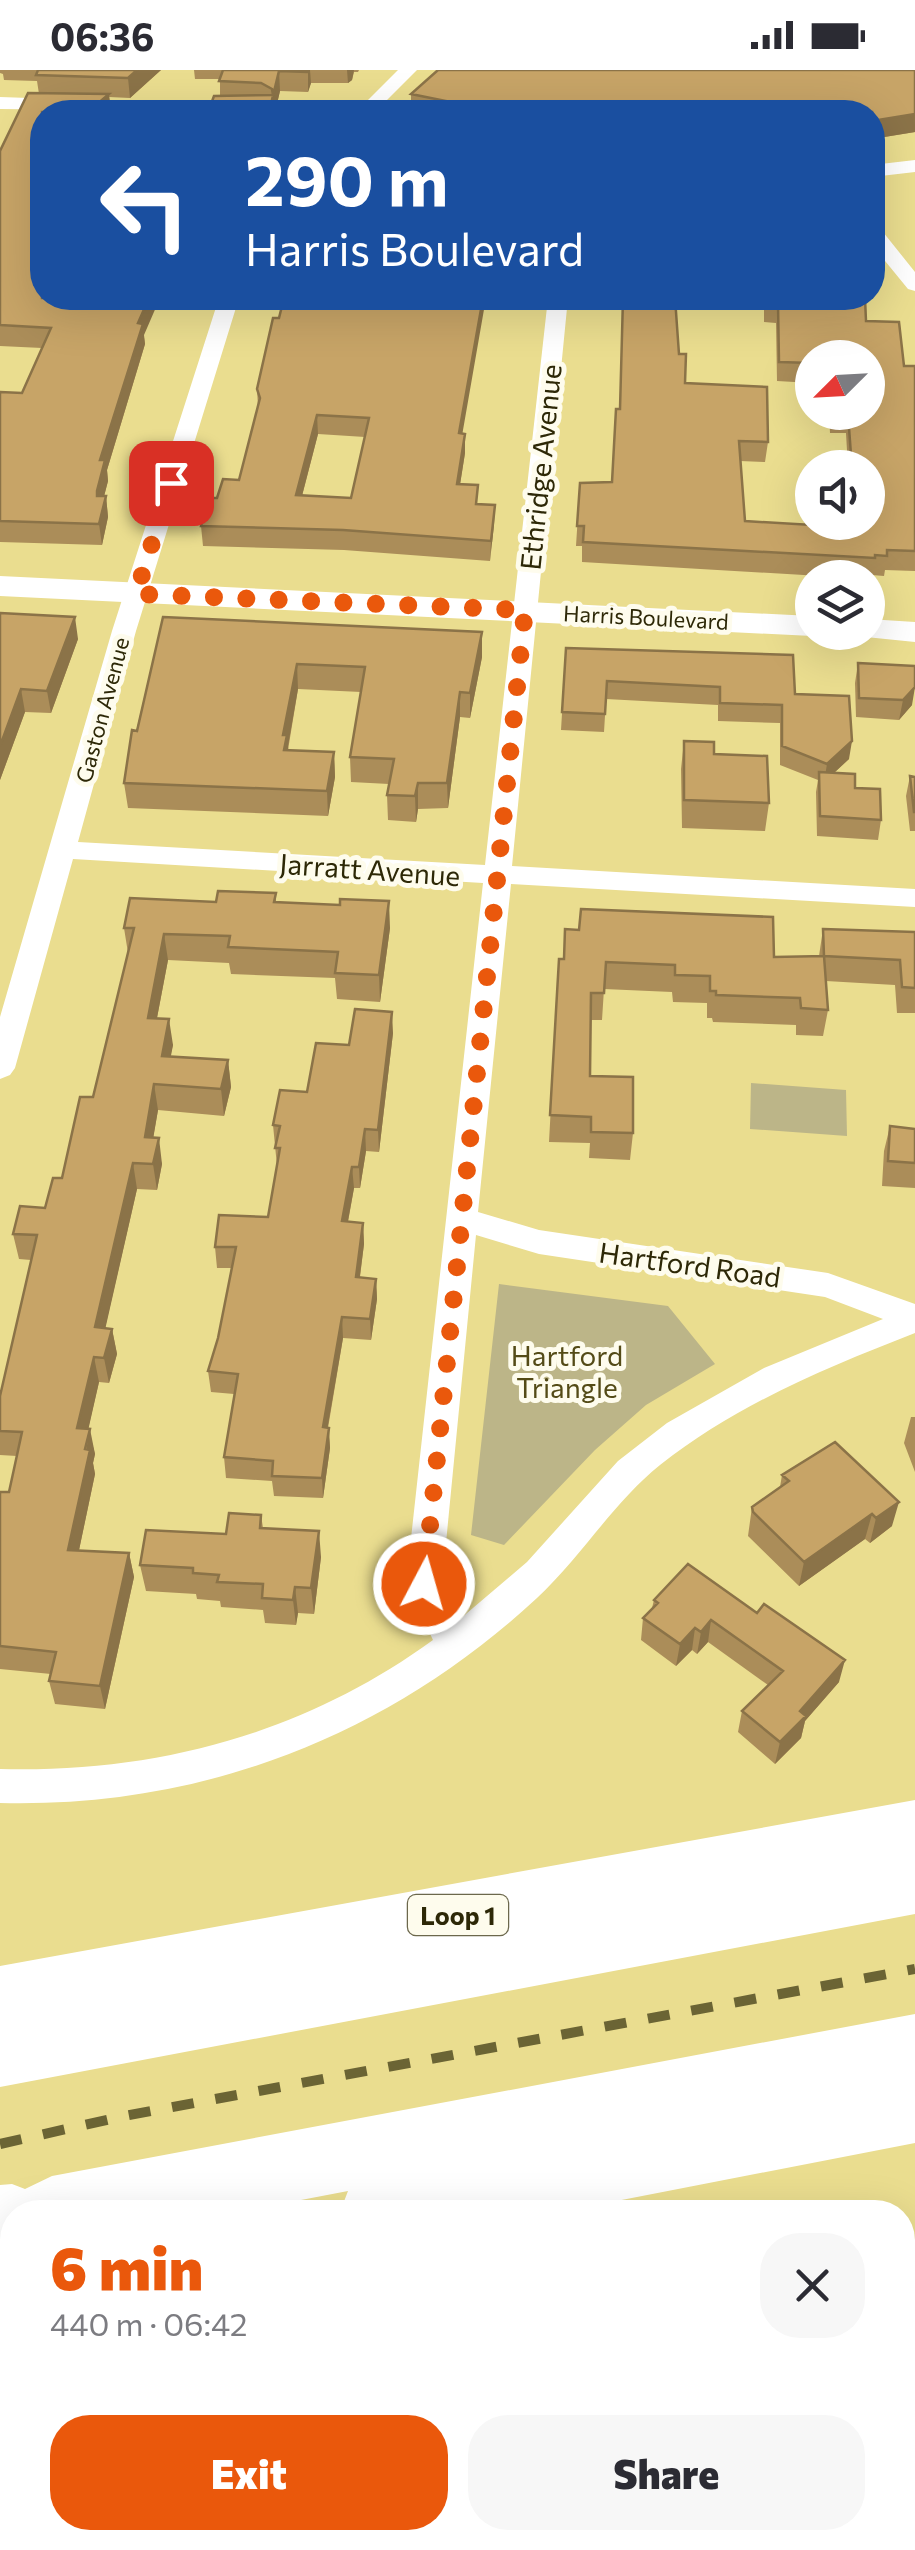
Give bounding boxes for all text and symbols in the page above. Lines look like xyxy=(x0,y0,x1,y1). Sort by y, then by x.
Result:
text: 06:36 xyxy=(50,12,154,59)
text: 290 m xyxy=(245,135,449,220)
icon: left xyxy=(80,140,210,270)
text: Harris Boulevard xyxy=(245,220,584,275)
north arrow xyxy=(795,340,885,430)
map controls xyxy=(795,340,885,650)
street label: Ethridge Avenue xyxy=(512,362,568,572)
pin xyxy=(129,441,214,526)
button: sound xyxy=(795,450,885,540)
icon: arrive xyxy=(144,456,199,511)
button: layers xyxy=(795,560,885,650)
street label: Harris Boulevard xyxy=(563,599,729,635)
street label: Gaston Avenue xyxy=(70,634,134,786)
street label: Jarratt Avenue xyxy=(278,846,462,892)
street label: Hartford Road xyxy=(597,1234,783,1294)
park label: Hartford Triangle xyxy=(511,1338,623,1404)
position arrow xyxy=(372,1532,476,1636)
road number: Loop 1 xyxy=(408,1895,508,1935)
text: 6 min xyxy=(50,2229,203,2302)
button: close xyxy=(760,2233,865,2338)
text: 440 m · 06:42 xyxy=(50,2303,247,2343)
button: Exit xyxy=(50,2415,448,2530)
button: Share xyxy=(468,2415,865,2530)

